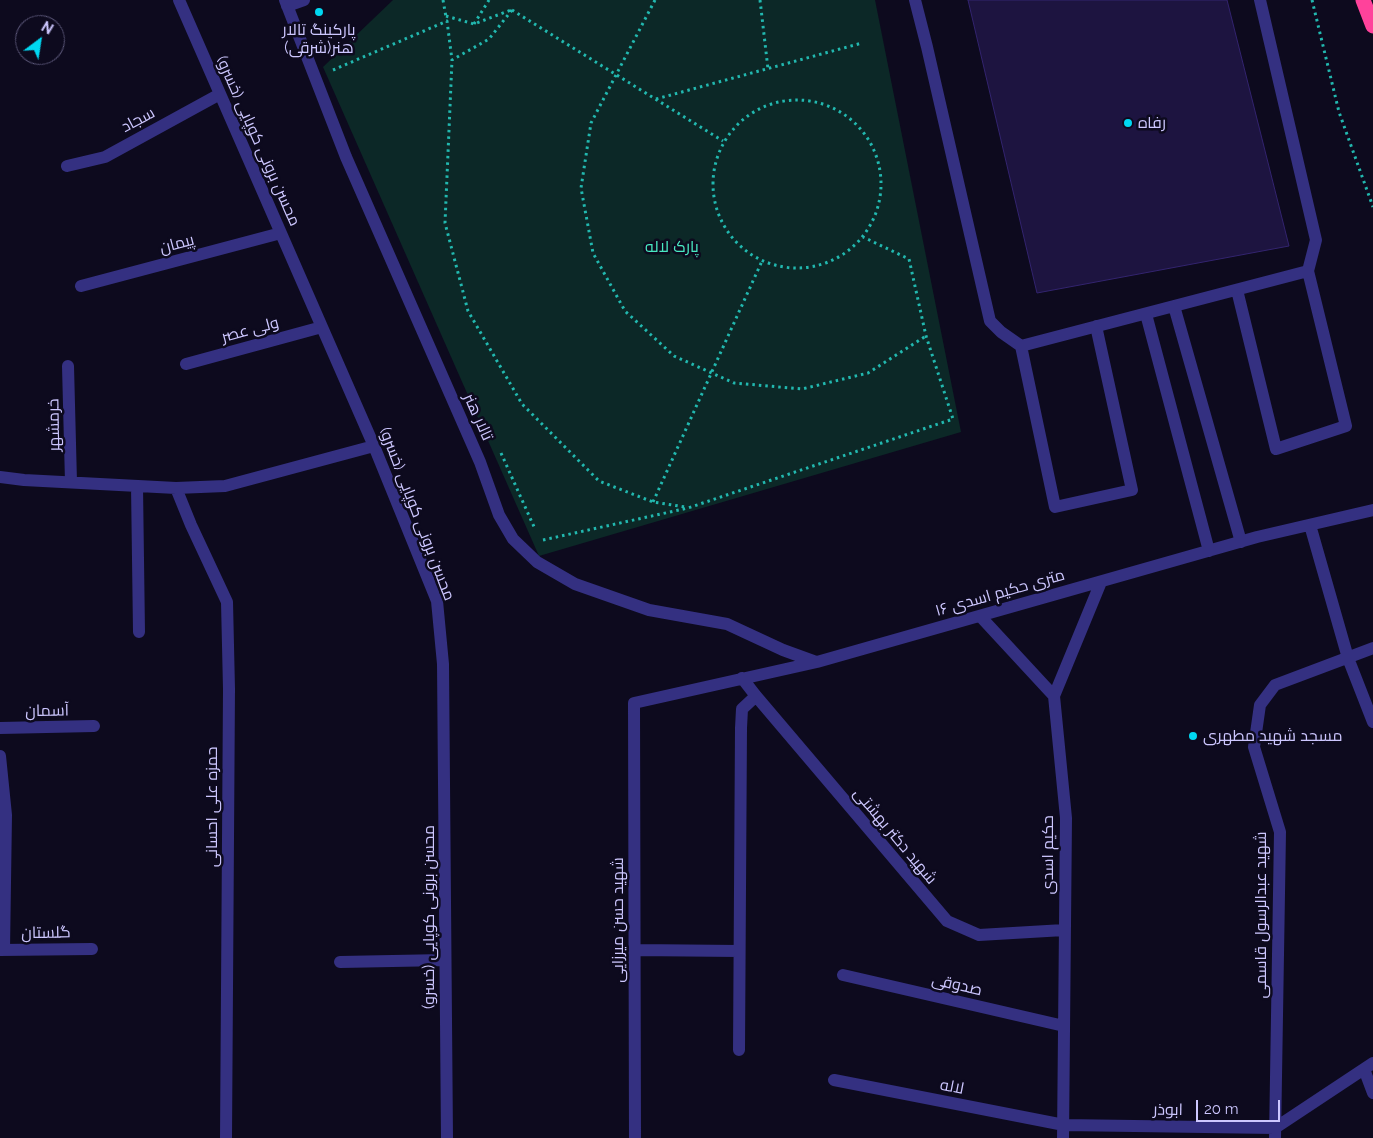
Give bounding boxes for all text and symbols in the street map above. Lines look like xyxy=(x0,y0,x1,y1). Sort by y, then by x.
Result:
marker: پارکینگ تالار هنر(شرقی) xyxy=(313,6,325,18)
north arrow xyxy=(15,15,65,65)
text: N xyxy=(39,18,56,38)
place label: پارکینگ تالار هنر(شرقی) xyxy=(282,20,356,58)
street label: محسن برونی کوپایی (خسرو) xyxy=(212,53,304,229)
street label: سجاد xyxy=(118,103,158,137)
place label: رفاه xyxy=(1138,113,1166,133)
marker: رفاه xyxy=(1122,117,1134,129)
street label: پیمان xyxy=(158,230,196,258)
park label: پارک لاله xyxy=(645,237,699,257)
street label: ولی عصر xyxy=(219,313,281,347)
street label: تالار هنر xyxy=(459,390,497,444)
street label: خرمشهر xyxy=(44,398,64,452)
street label: محسن برونی کوپایی (خسرو) xyxy=(375,425,459,603)
street label: ۱۶ متری حکیم اسدی xyxy=(933,565,1067,621)
street label: آسمان xyxy=(25,701,69,721)
place label: مسجد شهید مطهری xyxy=(1203,726,1342,746)
marker: مسجد شهید مطهری xyxy=(1187,730,1199,742)
street label: حمزه علی احسانی xyxy=(202,747,222,867)
street label: شهید دکتر بهشتی xyxy=(849,784,941,888)
street label: حکیم اسدی xyxy=(1038,815,1058,895)
street label: محسن برونی کوپایی (خسرو) xyxy=(419,825,439,1009)
street label: شهید عبدالرسول قاسمی xyxy=(1251,831,1271,999)
street label: شهید حسن میرزایی xyxy=(608,857,628,983)
street label: گلستان xyxy=(21,923,71,943)
street label: صدوقی xyxy=(930,970,984,1000)
street label: لاله xyxy=(938,1075,966,1099)
scale bar xyxy=(1198,1090,1282,1122)
street label: ابوذر xyxy=(1153,1100,1183,1120)
text: 20 m xyxy=(1204,1100,1239,1118)

